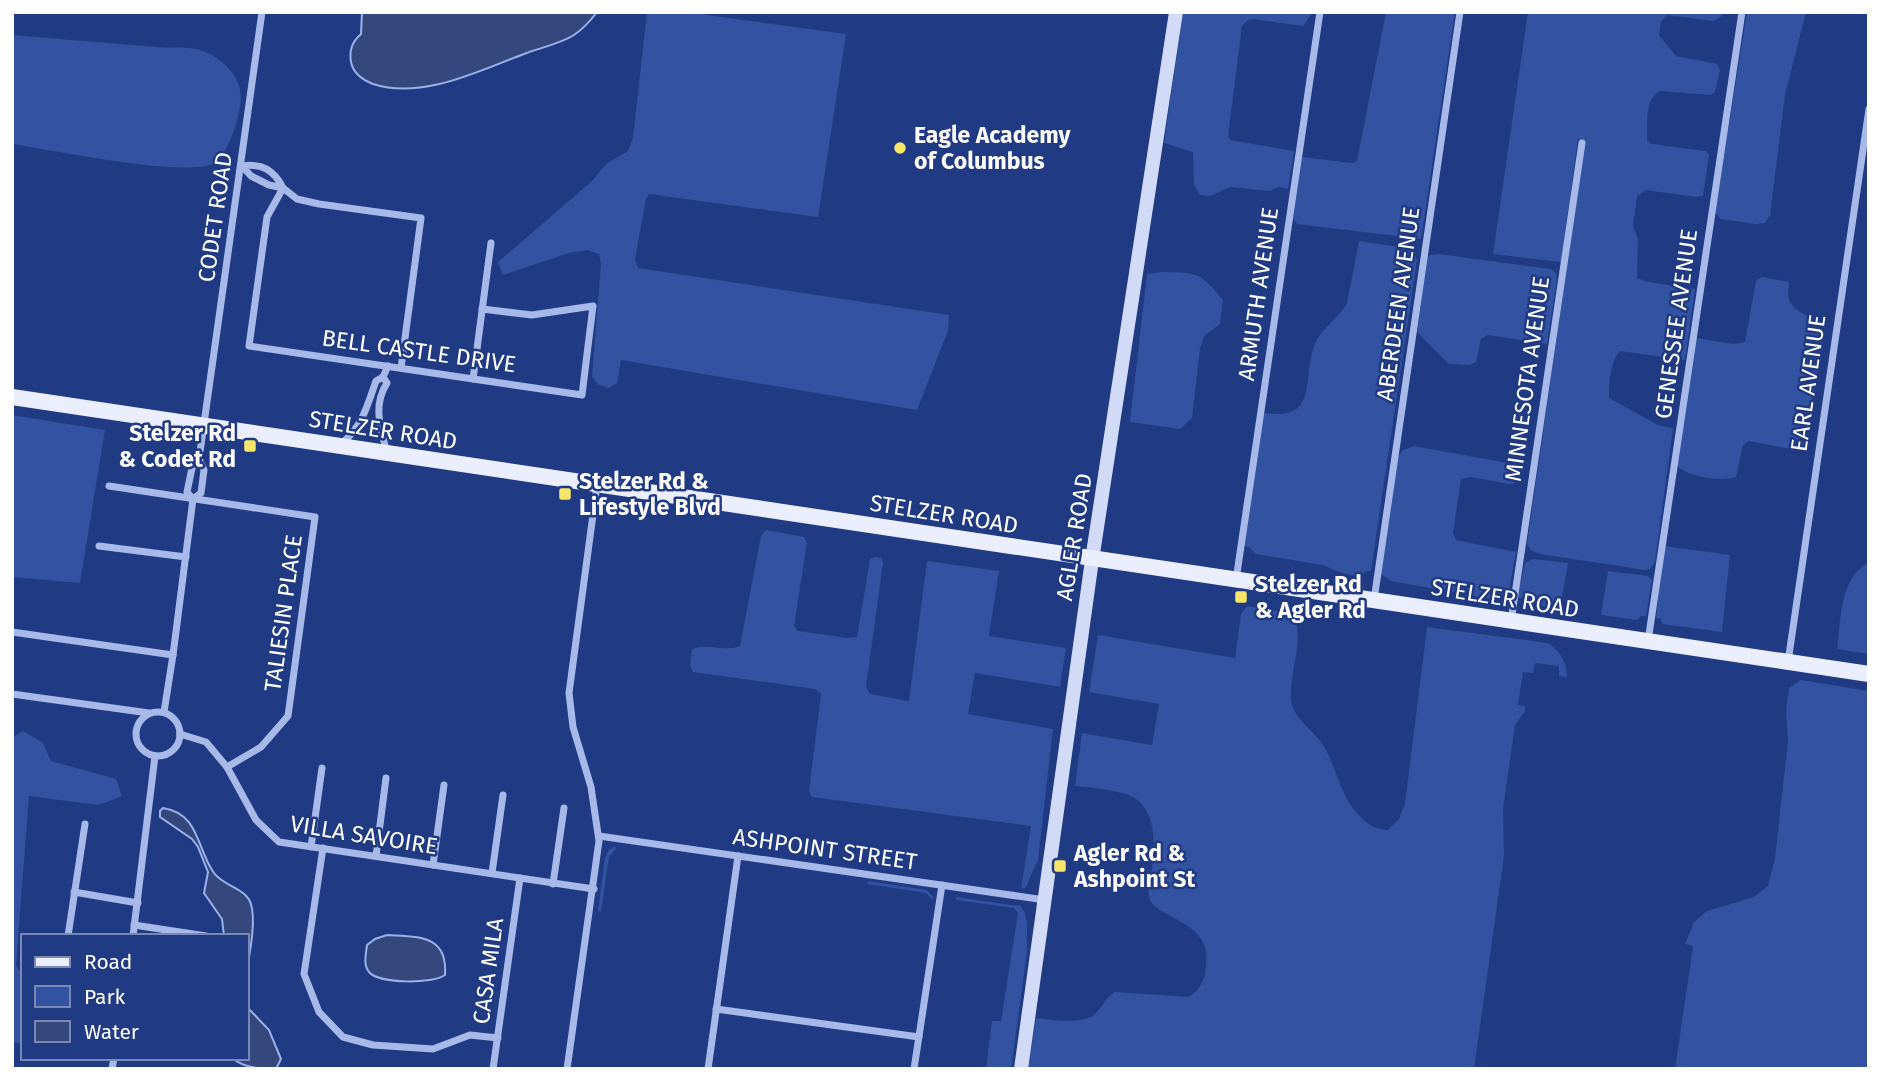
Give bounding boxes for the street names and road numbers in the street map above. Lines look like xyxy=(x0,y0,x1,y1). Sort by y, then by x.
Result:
street label: CODET ROAD xyxy=(192,150,238,284)
street label: ARMUTH AVENUE xyxy=(1232,205,1284,383)
street label: ABERDEEN AVENUE xyxy=(1371,205,1425,403)
street label: GENESSEE AVENUE xyxy=(1649,227,1703,421)
street label: MINNESOTA AVENUE xyxy=(1499,275,1555,483)
street label: EARL AVENUE xyxy=(1785,313,1831,453)
street label: BELL CASTLE DRIVE xyxy=(320,324,518,378)
street label: STELZER ROAD xyxy=(307,404,459,456)
street label: AGLER ROAD xyxy=(1050,471,1098,603)
street label: STELZER ROAD xyxy=(868,488,1020,540)
street label: TALIESIN PLACE xyxy=(258,533,308,693)
street label: STELZER ROAD xyxy=(1429,572,1581,624)
street label: VILLA SAVOIRE xyxy=(288,810,440,860)
street label: ASHPOINT STREET xyxy=(731,822,919,876)
street label: CASA MILA xyxy=(467,915,509,1026)

